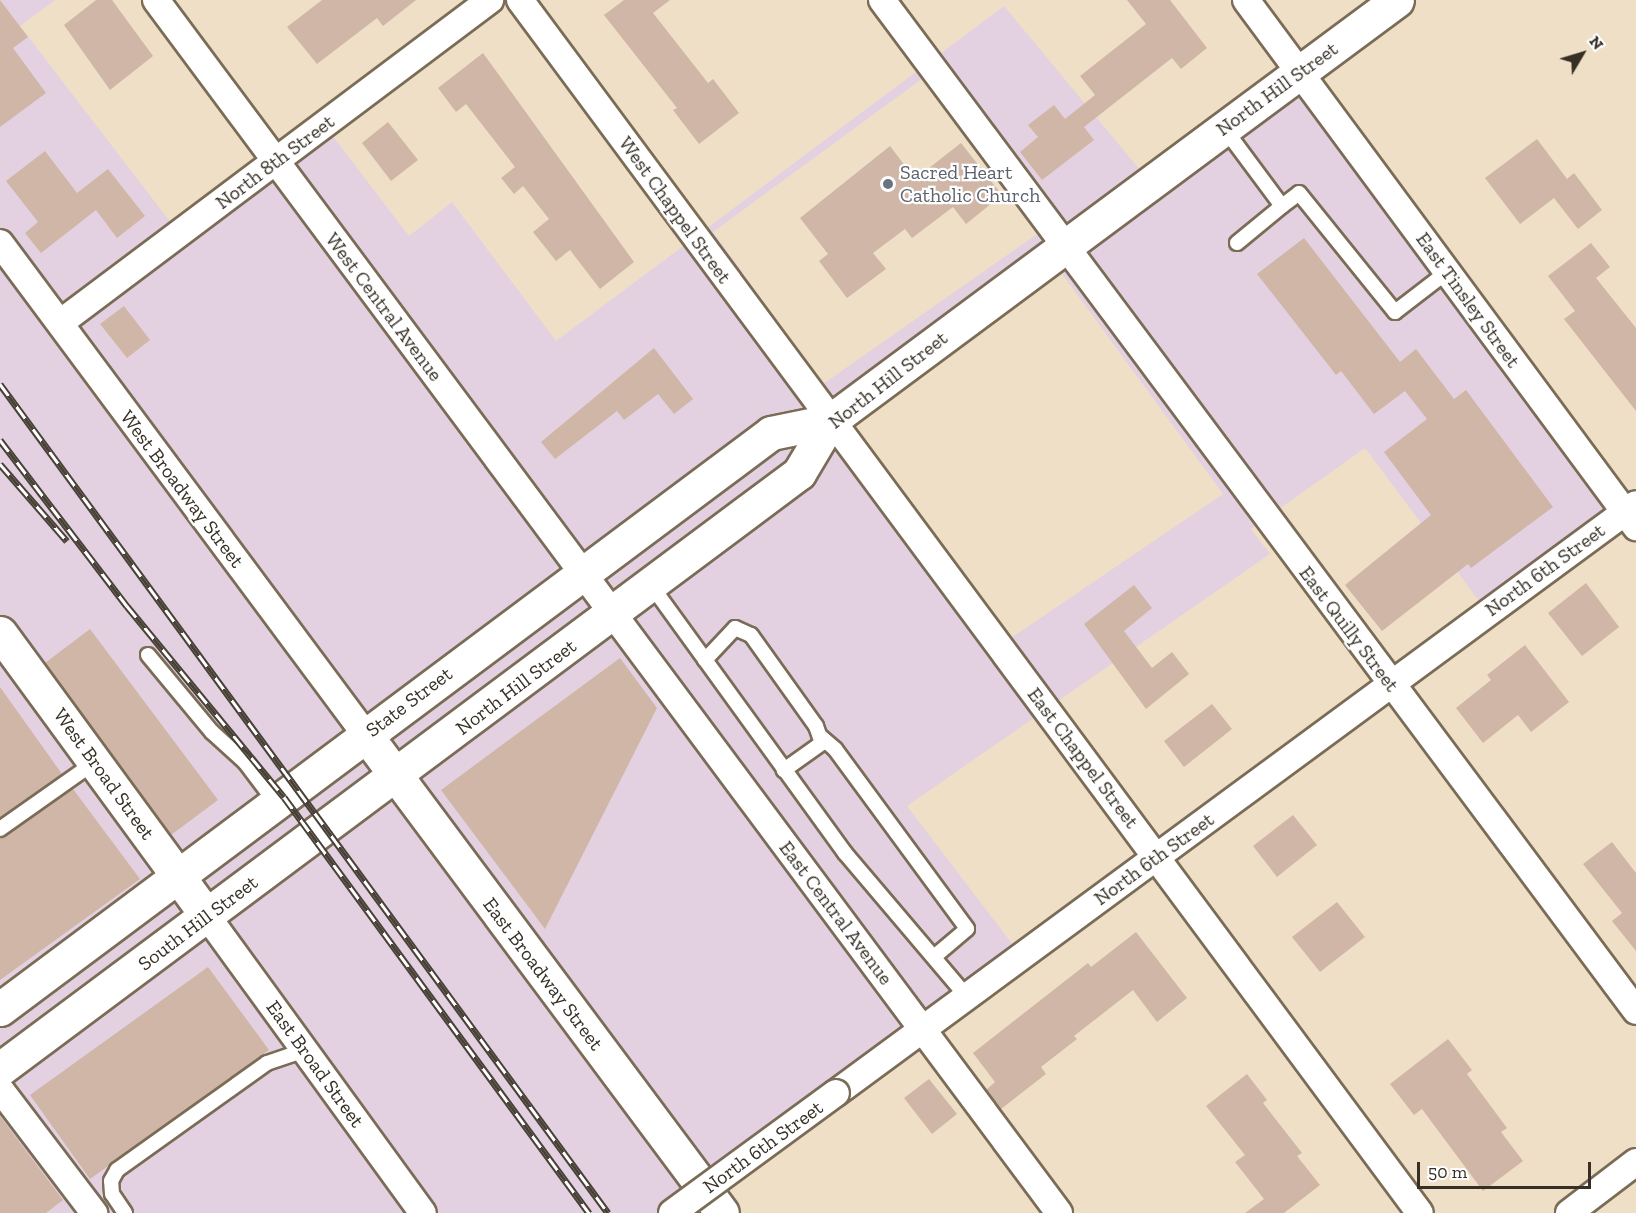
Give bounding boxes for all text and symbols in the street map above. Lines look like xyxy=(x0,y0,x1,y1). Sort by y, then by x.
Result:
north arrow xyxy=(1552,24,1612,84)
text: N xyxy=(1585,32,1608,53)
street label: North Hill Street xyxy=(1211,37,1343,141)
street label: North 8th Street xyxy=(211,109,339,215)
street label: West Chappel Street xyxy=(614,132,736,288)
place label: Sacred Heart Catholic Church xyxy=(900,160,1040,207)
marker: Sacred Heart Catholic Church xyxy=(881,177,895,191)
street label: East Tinsley Street xyxy=(1411,227,1525,373)
street label: West Central Avenue xyxy=(320,228,448,386)
street label: North Hill Street xyxy=(824,326,952,434)
street label: West Broadway Street xyxy=(115,405,249,573)
street label: North 6th Street xyxy=(1480,518,1610,622)
street label: East Quilly Street xyxy=(1294,561,1404,697)
street label: North Hill Street xyxy=(451,634,581,740)
street label: State Street xyxy=(361,662,457,742)
street label: East Chappel Street xyxy=(1022,683,1144,833)
street label: West Broad Street xyxy=(48,704,160,844)
street label: North 6th Street xyxy=(1089,807,1219,911)
street label: East Central Avenue xyxy=(774,836,898,990)
street label: South Hill Street xyxy=(133,870,263,976)
street label: East Broadway Street xyxy=(478,893,608,1055)
street label: East Broad Street xyxy=(261,996,369,1132)
street label: North 6th Street xyxy=(698,1095,828,1199)
scale bar xyxy=(1420,1150,1594,1188)
text: 50 m xyxy=(1428,1161,1467,1183)

